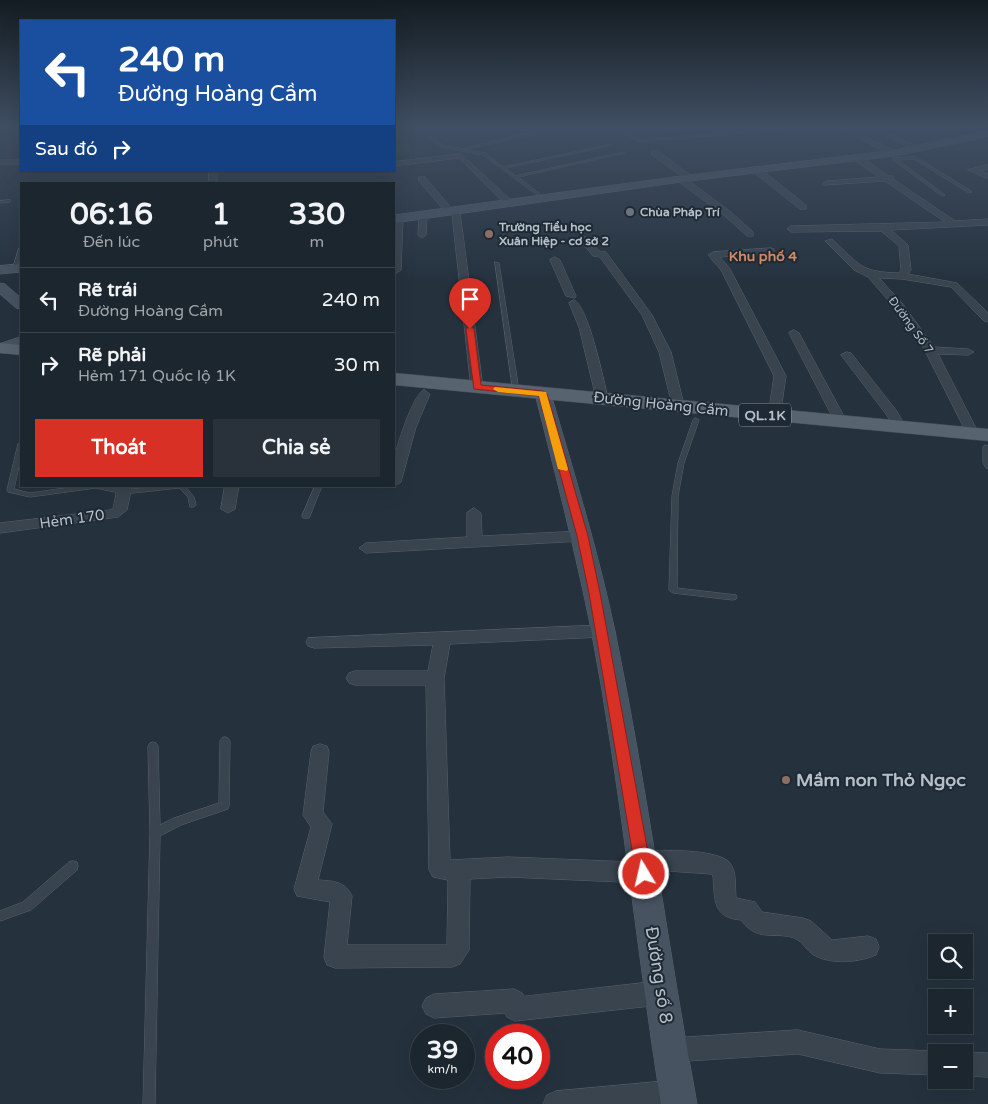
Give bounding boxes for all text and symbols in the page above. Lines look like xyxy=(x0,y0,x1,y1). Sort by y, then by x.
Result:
text: 240 m xyxy=(118,39,225,81)
icon: left xyxy=(35,40,100,105)
text: Đường Hoàng Cầm xyxy=(118,81,317,107)
icon: right xyxy=(107,135,135,163)
text: Sau đó xyxy=(35,138,97,160)
text: 06:16 xyxy=(70,196,153,233)
text: 1 xyxy=(211,196,230,233)
text: 330 xyxy=(289,196,345,233)
place label: Chùa Pháp Trí xyxy=(640,205,720,220)
marker: Chùa Pháp Trí xyxy=(624,206,636,218)
place label: Trường Tiểu học Xuân Hiệp - cơ sở 2 xyxy=(498,220,609,249)
marker: Trường Tiểu học Xuân Hiệp - cơ sở 2 xyxy=(483,228,495,240)
text: Đến lúc xyxy=(83,232,140,252)
text: phút xyxy=(203,232,239,252)
text: m xyxy=(309,232,324,252)
district label: Khu phố 4 xyxy=(729,248,797,265)
pin xyxy=(449,278,491,329)
text: Rẽ trái xyxy=(78,279,137,301)
icon: arrive xyxy=(456,285,484,313)
icon: left xyxy=(35,286,63,314)
text: 240 m xyxy=(322,289,380,311)
street label: Đường Số 7 xyxy=(886,294,936,356)
text: Đường Hoàng Cầm xyxy=(78,301,223,321)
text: Rẽ phải xyxy=(78,344,146,366)
icon: right xyxy=(35,351,63,379)
text: 30 m xyxy=(334,354,380,376)
text: Hẻm 171 Quốc lộ 1K xyxy=(78,366,236,386)
street label: Đường Hoàng Cầm xyxy=(592,388,730,420)
road number: QL.1K xyxy=(739,404,791,426)
button: Thoát xyxy=(35,419,203,477)
button: Chia sẻ xyxy=(213,419,380,477)
street label: Hẻm 170 xyxy=(38,506,106,532)
place label: Mầm non Thỏ Ngọc xyxy=(796,769,966,791)
marker: Mầm non Thỏ Ngọc xyxy=(780,774,792,786)
position arrow xyxy=(617,847,669,899)
street label: Đường số 8 xyxy=(640,925,678,1025)
map controls xyxy=(928,934,973,1089)
button: search xyxy=(928,934,973,979)
button: + xyxy=(928,989,973,1034)
speed limit sign: 40 xyxy=(485,1024,550,1089)
text: 39 xyxy=(427,1035,458,1065)
button: − xyxy=(928,1044,973,1089)
text: km/h xyxy=(427,1062,458,1076)

